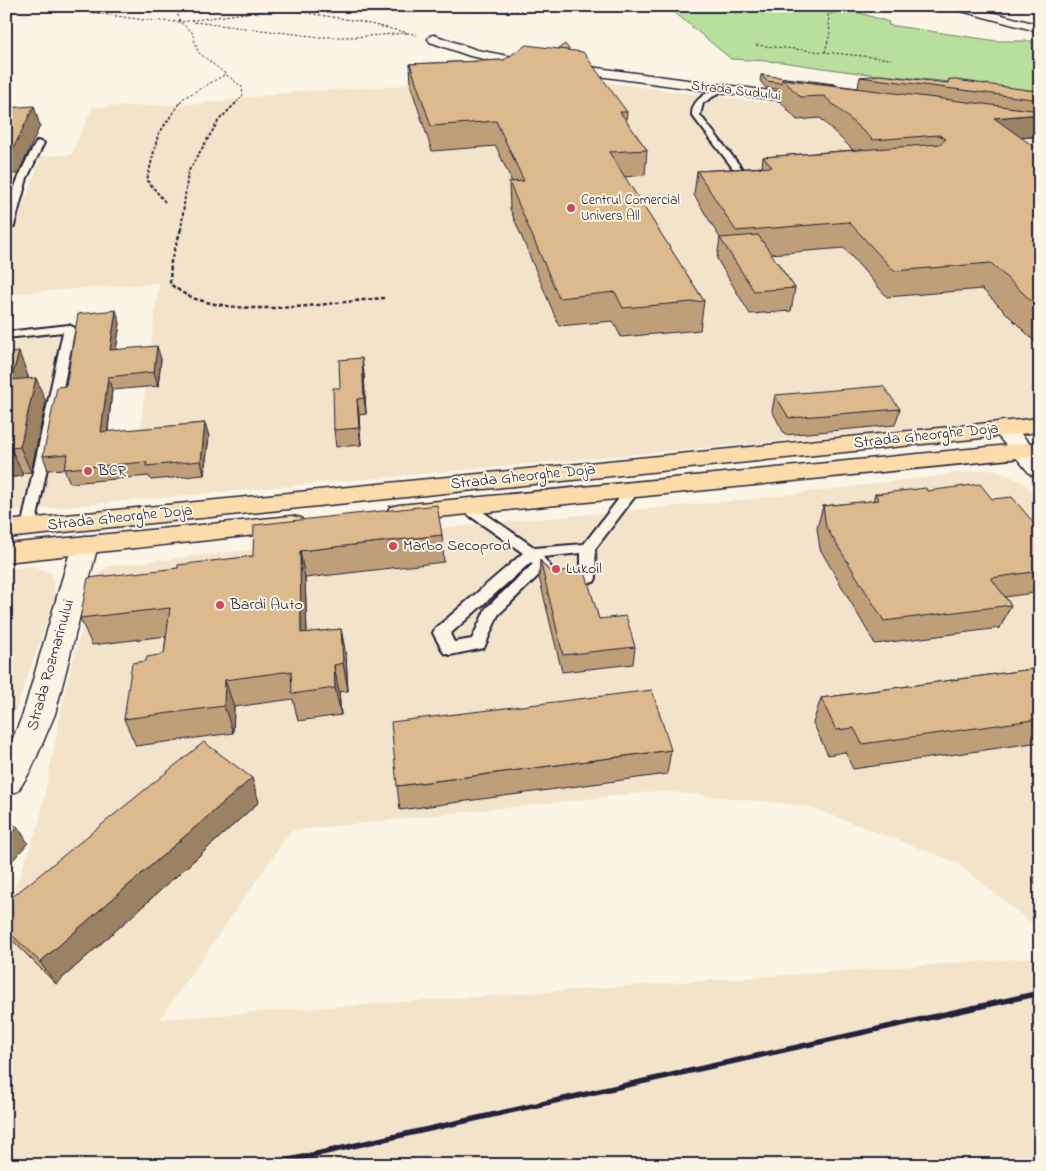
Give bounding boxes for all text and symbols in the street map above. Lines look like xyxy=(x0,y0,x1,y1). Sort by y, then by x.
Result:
street label: Strada Sudului xyxy=(690,75,782,107)
place label: Centrul Comercial Univers All xyxy=(581,190,680,227)
marker: Centrul Comercial Univers All xyxy=(565,202,577,214)
street label: Strada Gheorghe Doja xyxy=(852,416,1000,456)
street label: Strada Gheorghe Doja xyxy=(449,457,597,497)
place label: BCR xyxy=(97,459,127,483)
marker: BCR xyxy=(82,465,94,477)
street label: Strada Gheorghe Doja xyxy=(46,498,194,538)
place label: Marbo Secoprod xyxy=(403,534,511,558)
marker: Marbo Secoprod xyxy=(387,540,399,552)
place label: Lukoil xyxy=(566,557,602,581)
marker: Lukoil xyxy=(550,563,562,575)
place label: Bardi Auto xyxy=(229,593,303,617)
street label: Strada Rozmarinului xyxy=(21,597,81,733)
marker: Bardi Auto xyxy=(214,599,226,611)

